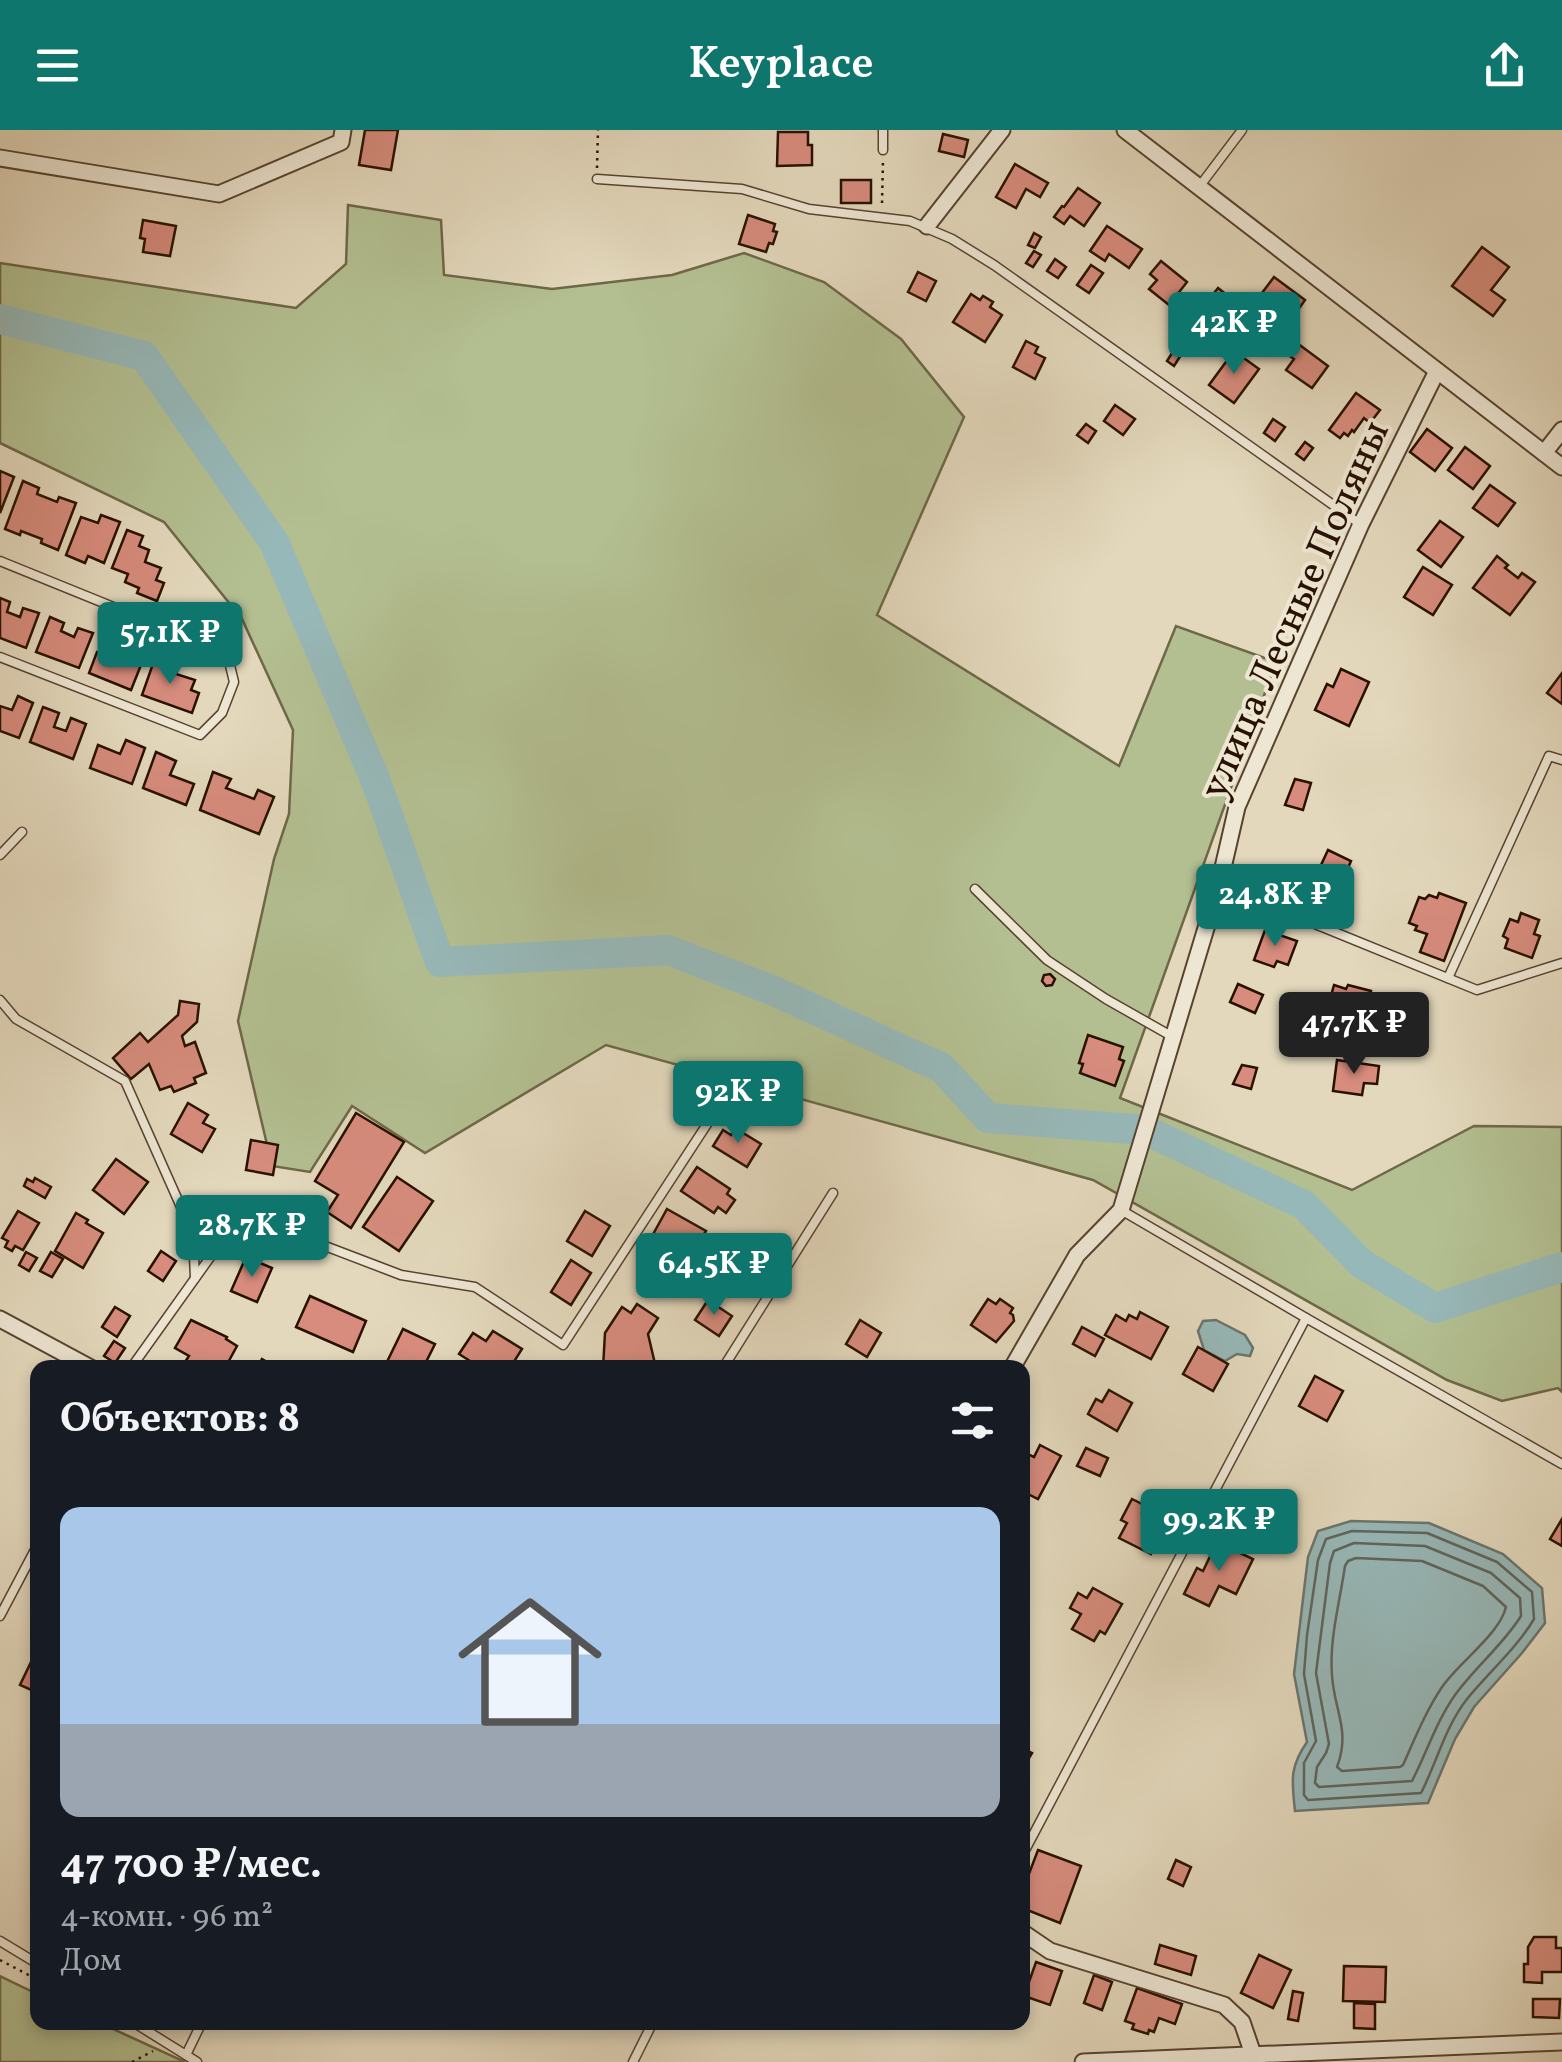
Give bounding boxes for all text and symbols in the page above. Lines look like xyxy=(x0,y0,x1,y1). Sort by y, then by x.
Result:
text: Keyplace xyxy=(688,34,874,97)
icon: menu xyxy=(30,38,85,93)
icon: share xyxy=(1477,38,1532,93)
pin: 42K ₽ xyxy=(1164,292,1304,377)
text: 42K ₽ xyxy=(1190,302,1278,346)
street label: улица Лесные Поляны xyxy=(1188,412,1405,809)
pin: 57.1K ₽ xyxy=(78,602,262,687)
text: 57.1K ₽ xyxy=(120,612,220,656)
pin: 24.8K ₽ xyxy=(1183,864,1367,949)
text: 24.8K ₽ xyxy=(1218,874,1332,918)
pin: 47.7K ₽ xyxy=(1262,992,1446,1077)
text: 47.7K ₽ xyxy=(1301,1002,1407,1046)
pin: 92K ₽ xyxy=(668,1061,808,1146)
text: 92K ₽ xyxy=(695,1071,781,1115)
pin: 28.7K ₽ xyxy=(160,1195,344,1280)
text: 28.7K ₽ xyxy=(198,1205,306,1249)
pin: 64.5K ₽ xyxy=(622,1233,806,1318)
text: 64.5K ₽ xyxy=(658,1243,770,1287)
text: Объектов: 8 xyxy=(60,1391,300,1450)
icon: filters xyxy=(945,1393,1000,1448)
pin: 99.2K ₽ xyxy=(1127,1489,1311,1574)
text: 99.2K ₽ xyxy=(1163,1499,1275,1543)
icon: home xyxy=(440,1572,620,1752)
text: 47 700 ₽/мес. xyxy=(60,1837,322,1896)
text: 4-комн. · 96 m² xyxy=(60,1896,273,1940)
text: Дом xyxy=(60,1940,122,1984)

